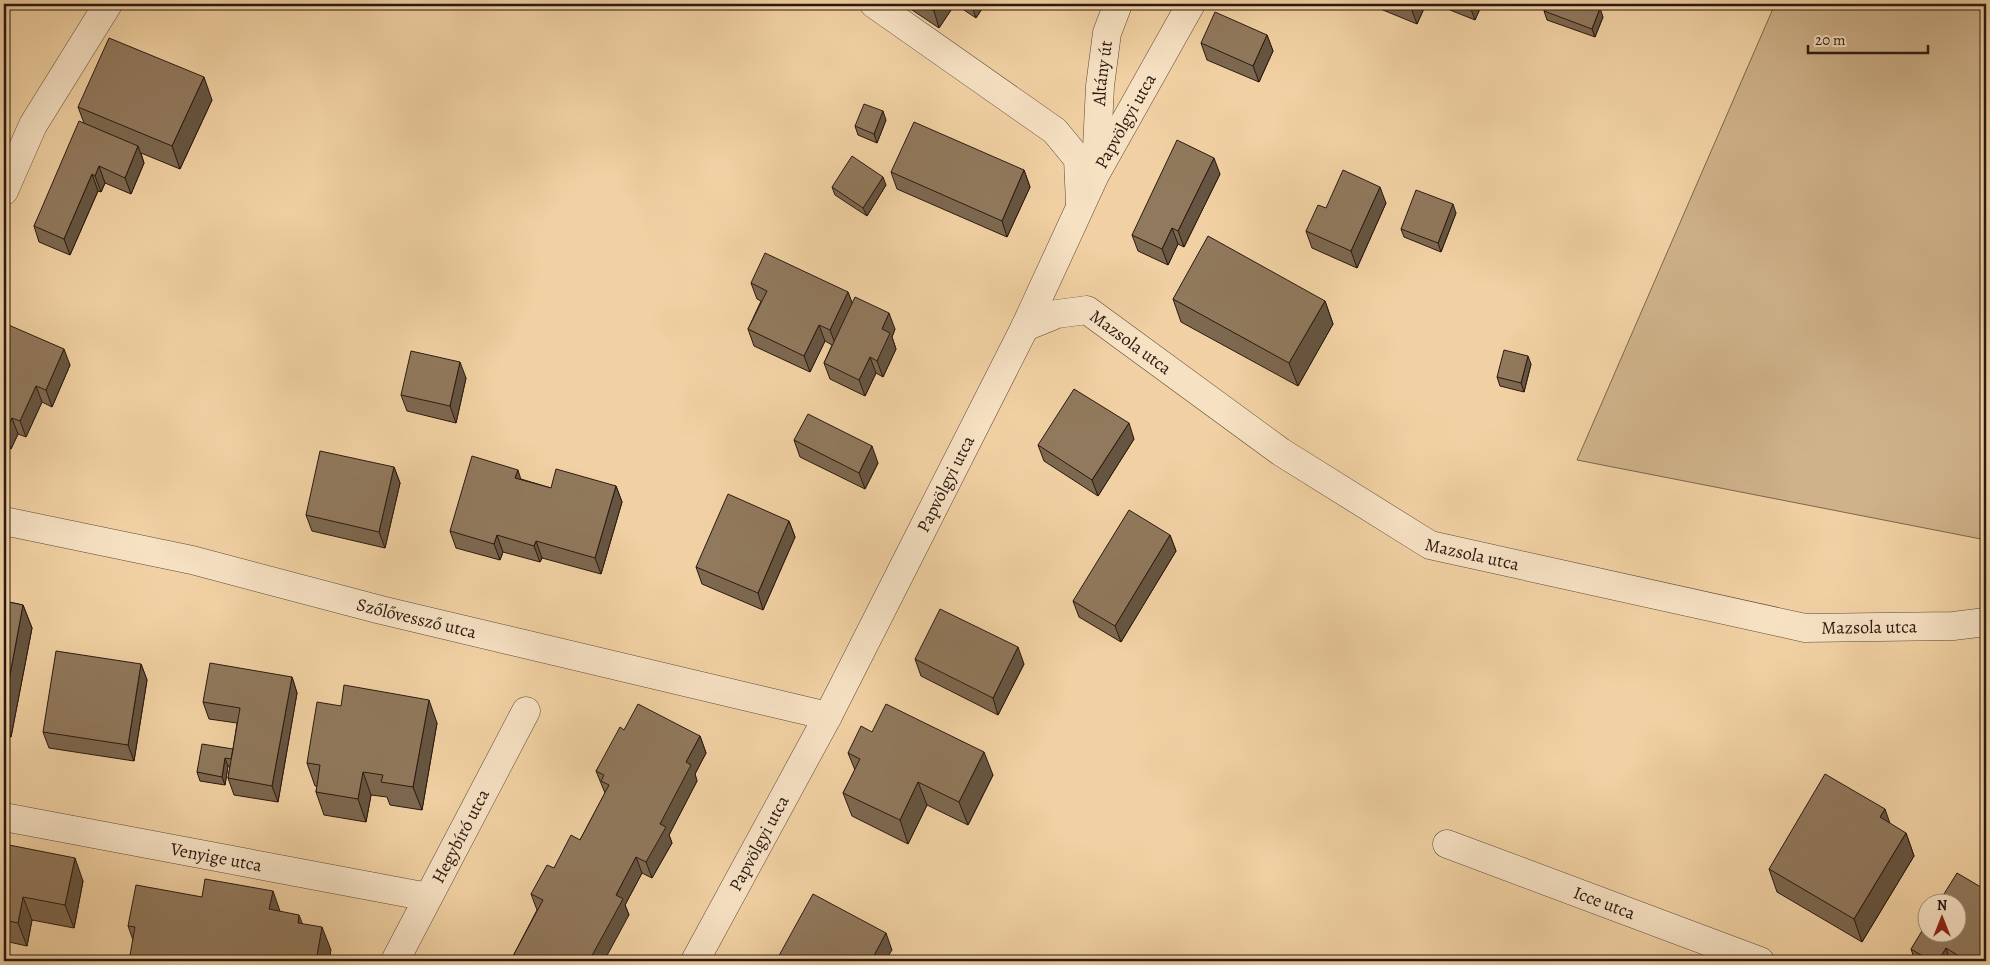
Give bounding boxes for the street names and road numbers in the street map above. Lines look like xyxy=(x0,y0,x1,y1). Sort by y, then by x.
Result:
street label: Altány út xyxy=(1087,39,1118,108)
street label: Papvölgyi utca xyxy=(1089,69,1162,173)
street label: Mazsola utca xyxy=(1085,304,1177,380)
street label: Papvölgyi utca xyxy=(911,431,980,536)
street label: Mazsola utca xyxy=(1423,532,1522,577)
street label: Szőlővessző utca xyxy=(354,592,480,644)
street label: Mazsola utca xyxy=(1821,614,1918,640)
street label: Hegybíró utca xyxy=(426,784,495,887)
street label: Papvölgyi utca xyxy=(723,791,795,895)
street label: Venyige utca xyxy=(168,836,265,878)
street label: Icce utca xyxy=(1570,880,1639,925)

